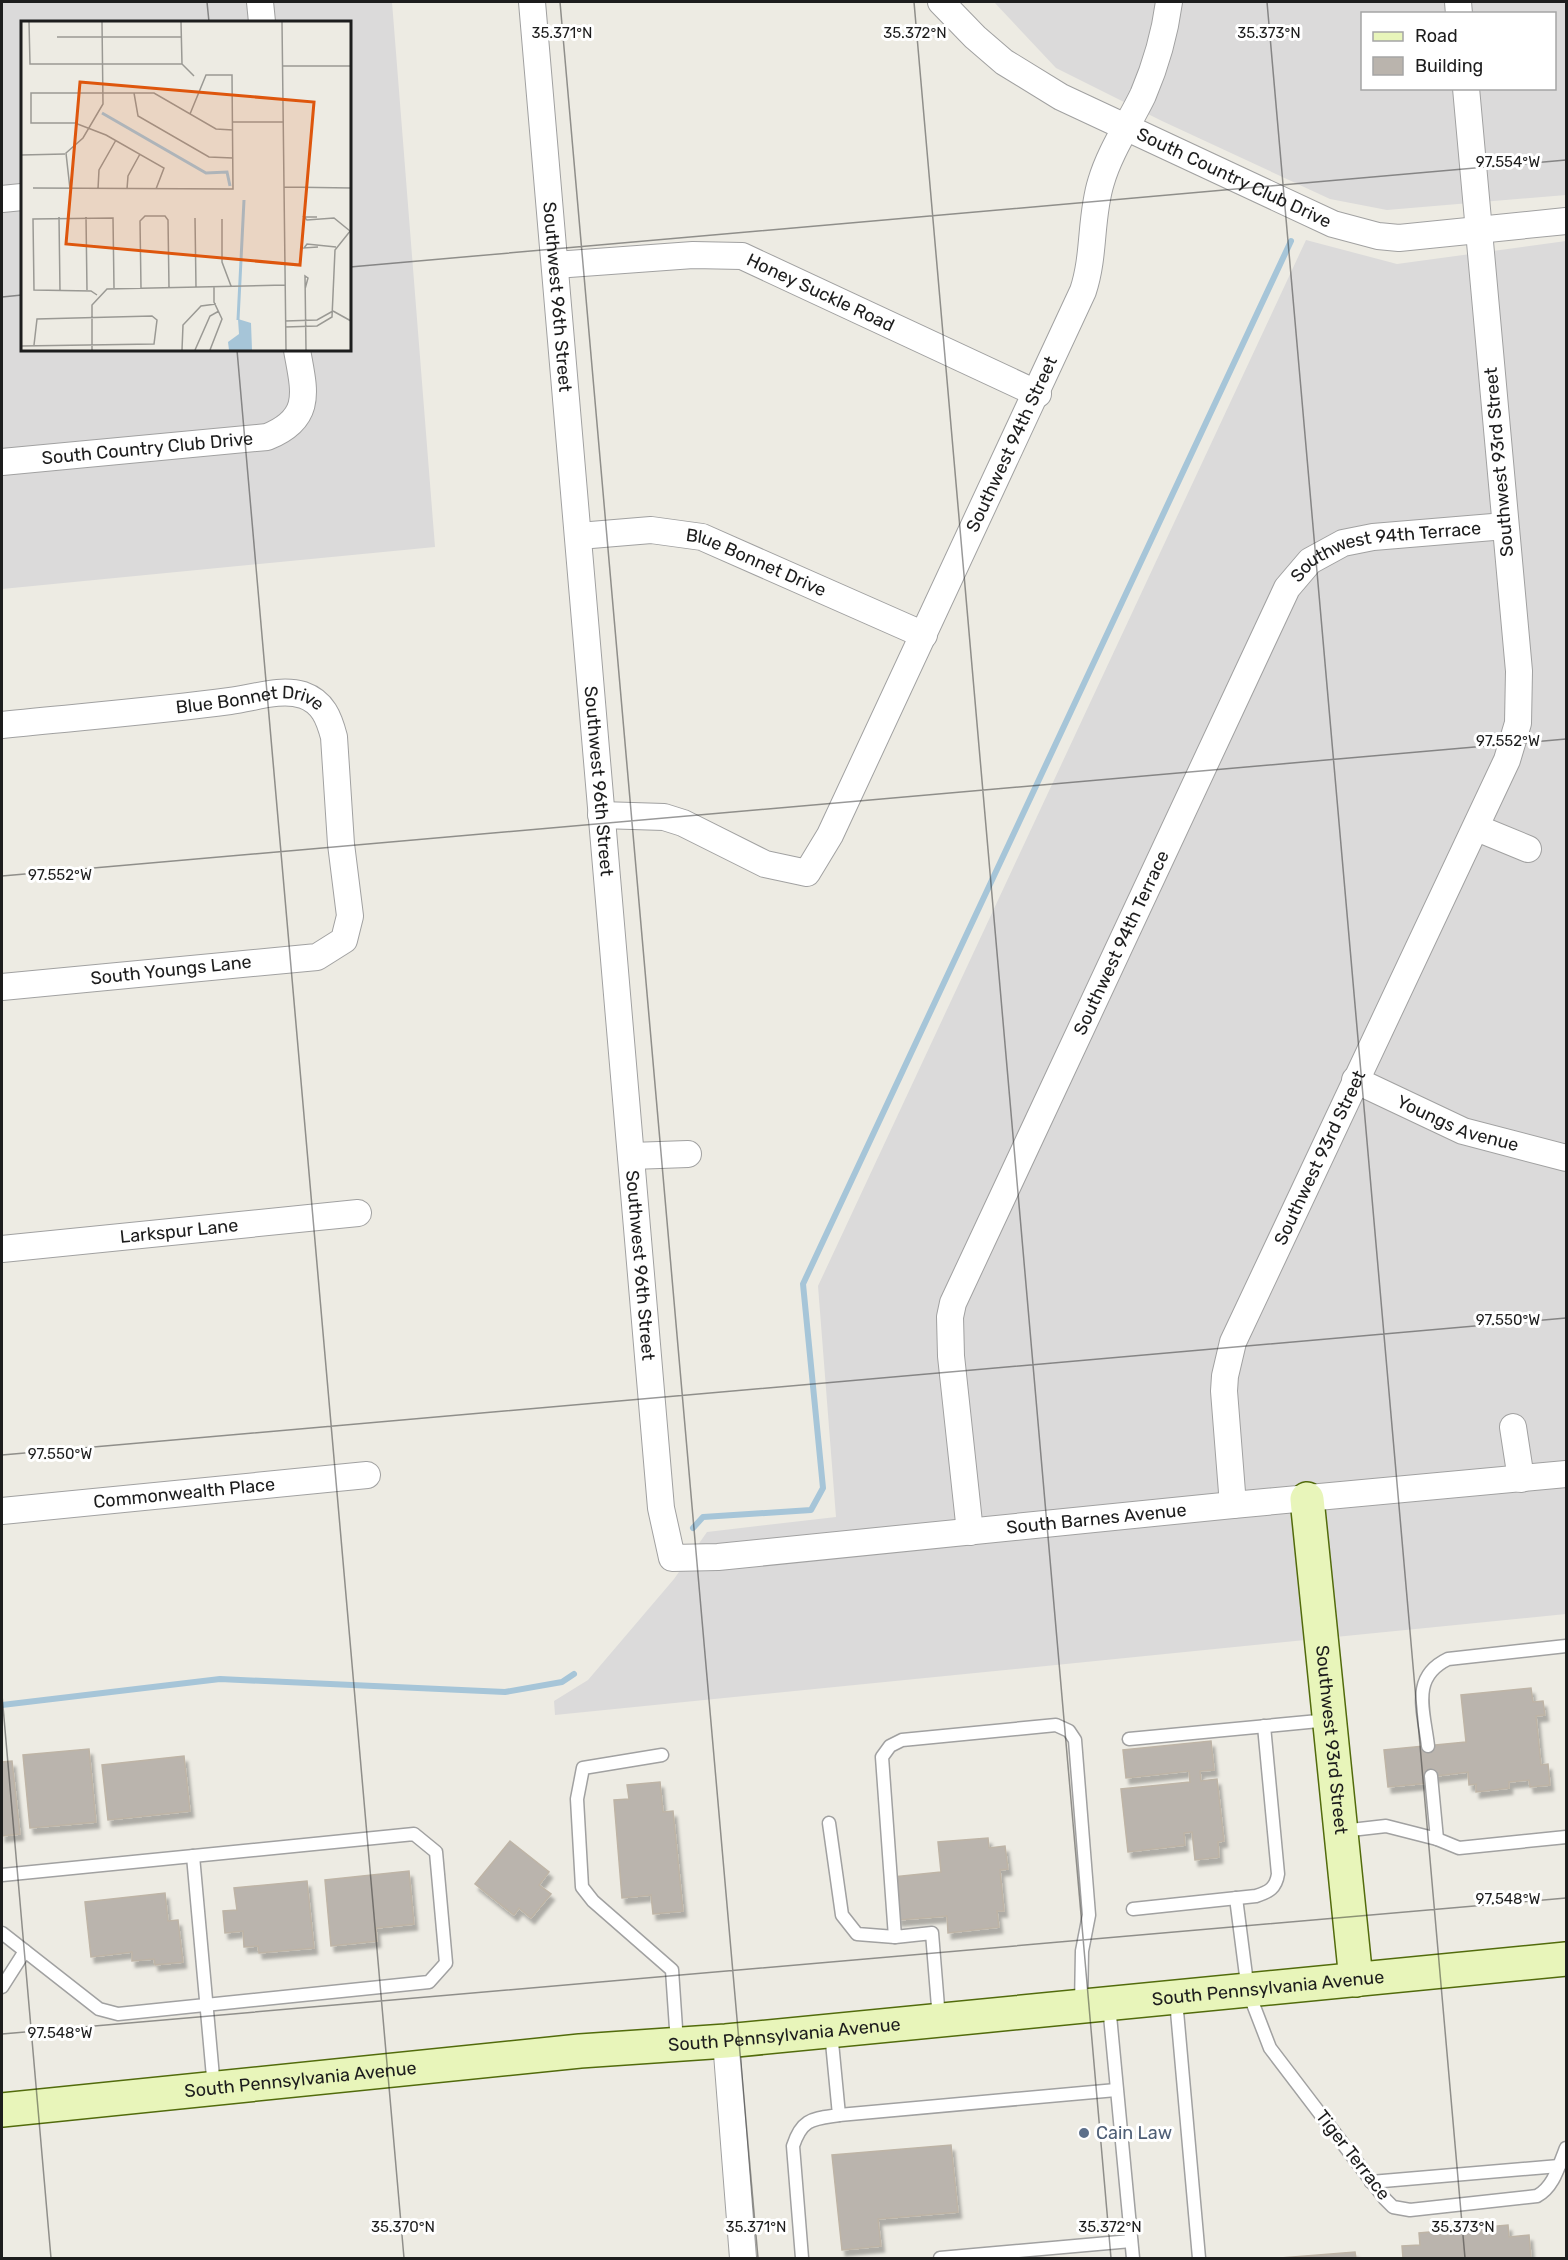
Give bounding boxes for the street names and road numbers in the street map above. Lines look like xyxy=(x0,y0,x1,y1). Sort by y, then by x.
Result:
street label: South Country Club Drive xyxy=(1133,123,1335,233)
street label: Southwest 96th Street xyxy=(538,201,576,393)
street label: Honey Suckle Road xyxy=(743,249,898,337)
street label: Southwest 94th Street xyxy=(961,353,1062,536)
street label: Southwest 93rd Street xyxy=(1480,366,1518,558)
street label: South Country Club Drive xyxy=(41,427,254,469)
street label: Southwest 94th Terrace xyxy=(1286,517,1482,587)
street label: Blue Bonnet Drive xyxy=(685,524,830,601)
street label: Blue Bonnet Drive xyxy=(175,681,329,719)
street label: Southwest 96th Street xyxy=(580,685,618,877)
street label: Southwest 94th Terrace xyxy=(1069,847,1174,1038)
street label: South Youngs Lane xyxy=(89,951,253,989)
street label: Southwest 93rd Street xyxy=(1269,1067,1370,1249)
street label: Youngs Avenue xyxy=(1393,1090,1521,1156)
street label: Southwest 96th Street xyxy=(621,1169,659,1362)
street label: Larkspur Lane xyxy=(119,1214,239,1248)
street label: Commonwealth Place xyxy=(92,1473,276,1513)
street label: South Barnes Avenue xyxy=(1005,1499,1187,1539)
street label: Southwest 93rd Street xyxy=(1311,1644,1352,1836)
street label: South Pennsylvania Avenue xyxy=(1151,1966,1385,2010)
street label: South Pennsylvania Avenue xyxy=(667,2013,901,2056)
street label: South Pennsylvania Avenue xyxy=(183,2057,418,2102)
street label: Tiger Terrace xyxy=(1311,2106,1395,2204)

